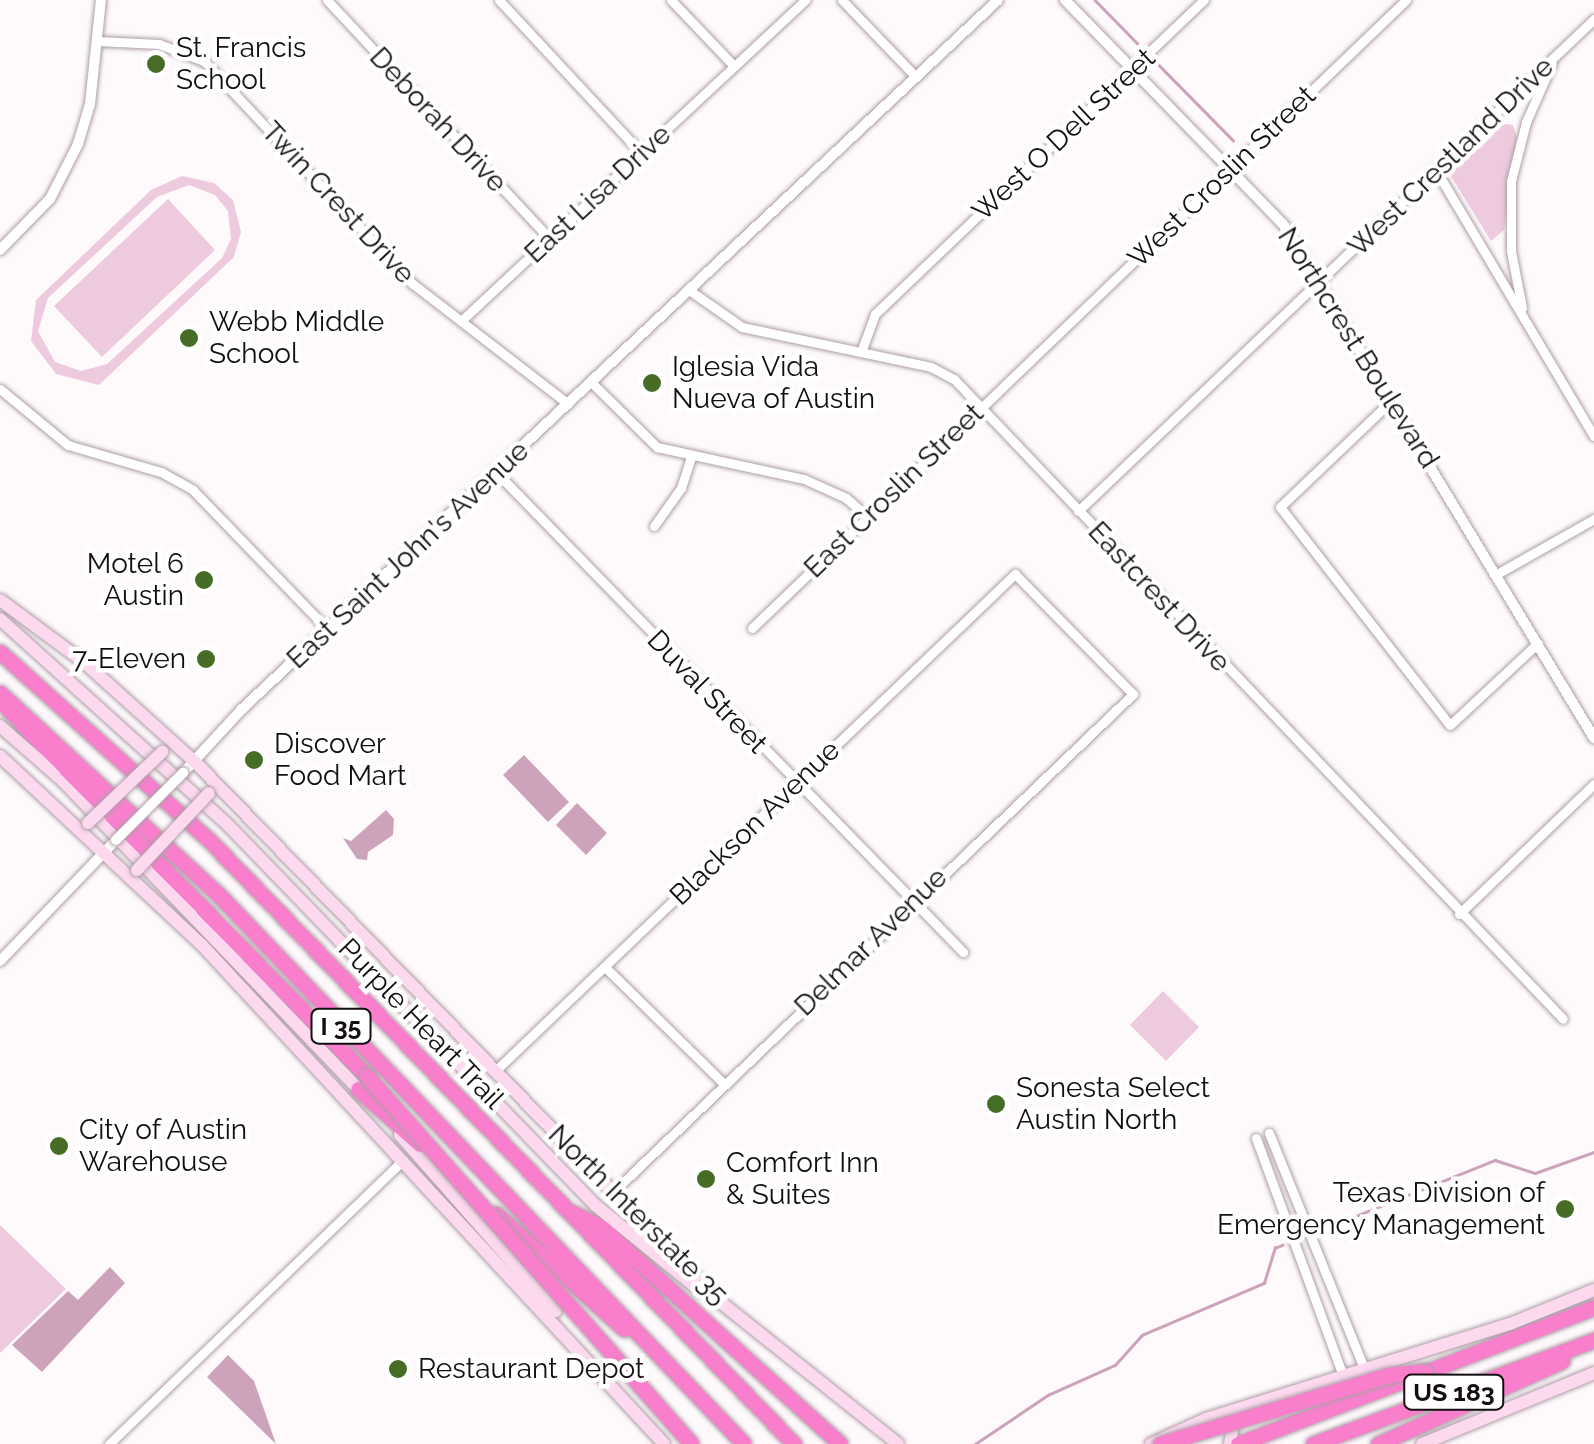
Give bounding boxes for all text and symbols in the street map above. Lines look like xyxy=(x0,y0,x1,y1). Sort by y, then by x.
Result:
place label: St. Francis School xyxy=(176,31,306,97)
street label: Deborah Drive xyxy=(362,41,514,199)
street label: West O Dell Street xyxy=(965,41,1163,229)
street label: West Crestland Drive xyxy=(1341,50,1561,264)
marker: St. Francis School xyxy=(145,53,167,75)
street label: West Croslin Street xyxy=(1121,79,1323,275)
street label: Twin Crest Drive xyxy=(254,115,422,291)
street label: East Lisa Drive xyxy=(518,118,678,270)
street label: Northcrest Boulevard xyxy=(1270,222,1446,474)
place label: Webb Middle School xyxy=(209,305,384,371)
marker: Webb Middle School xyxy=(178,327,200,349)
place label: Iglesia Vida Nueva of Austin xyxy=(672,350,877,416)
marker: Iglesia Vida Nueva of Austin xyxy=(641,372,663,394)
street label: East Croslin Street xyxy=(798,397,990,585)
street label: East Saint John's Avenue xyxy=(280,434,536,676)
street label: Eastcrest Drive xyxy=(1081,515,1237,679)
place label: Motel 6 Austin xyxy=(86,547,184,613)
marker: Motel 6 Austin xyxy=(193,569,215,591)
street label: Duval Street xyxy=(640,623,774,761)
place label: 7-Eleven xyxy=(72,642,186,676)
marker: 7-Eleven xyxy=(195,648,217,670)
place label: Discover Food Mart xyxy=(274,727,406,793)
street label: Blackson Avenue xyxy=(663,733,847,913)
marker: Discover Food Mart xyxy=(243,749,265,771)
street label: Delmar Avenue xyxy=(787,860,955,1024)
street label: Purple Heart Trail xyxy=(331,932,511,1116)
road number: I 35 xyxy=(308,1006,374,1046)
place label: Sonesta Select Austin North xyxy=(1016,1071,1210,1137)
marker: Sonesta Select Austin North xyxy=(985,1093,1007,1115)
place label: City of Austin Warehouse xyxy=(79,1113,249,1179)
street label: North Interstate 35 xyxy=(541,1118,735,1312)
marker: City of Austin Warehouse xyxy=(48,1135,70,1157)
place label: Comfort Inn & Suites xyxy=(726,1146,879,1212)
marker: Comfort Inn & Suites xyxy=(695,1168,717,1190)
place label: Texas Division of Emergency Management xyxy=(1216,1176,1545,1242)
marker: Texas Division of Emergency Management xyxy=(1554,1198,1576,1220)
place label: Restaurant Depot xyxy=(418,1352,644,1386)
marker: Restaurant Depot xyxy=(387,1358,409,1380)
road number: US 183 xyxy=(1402,1372,1506,1412)

